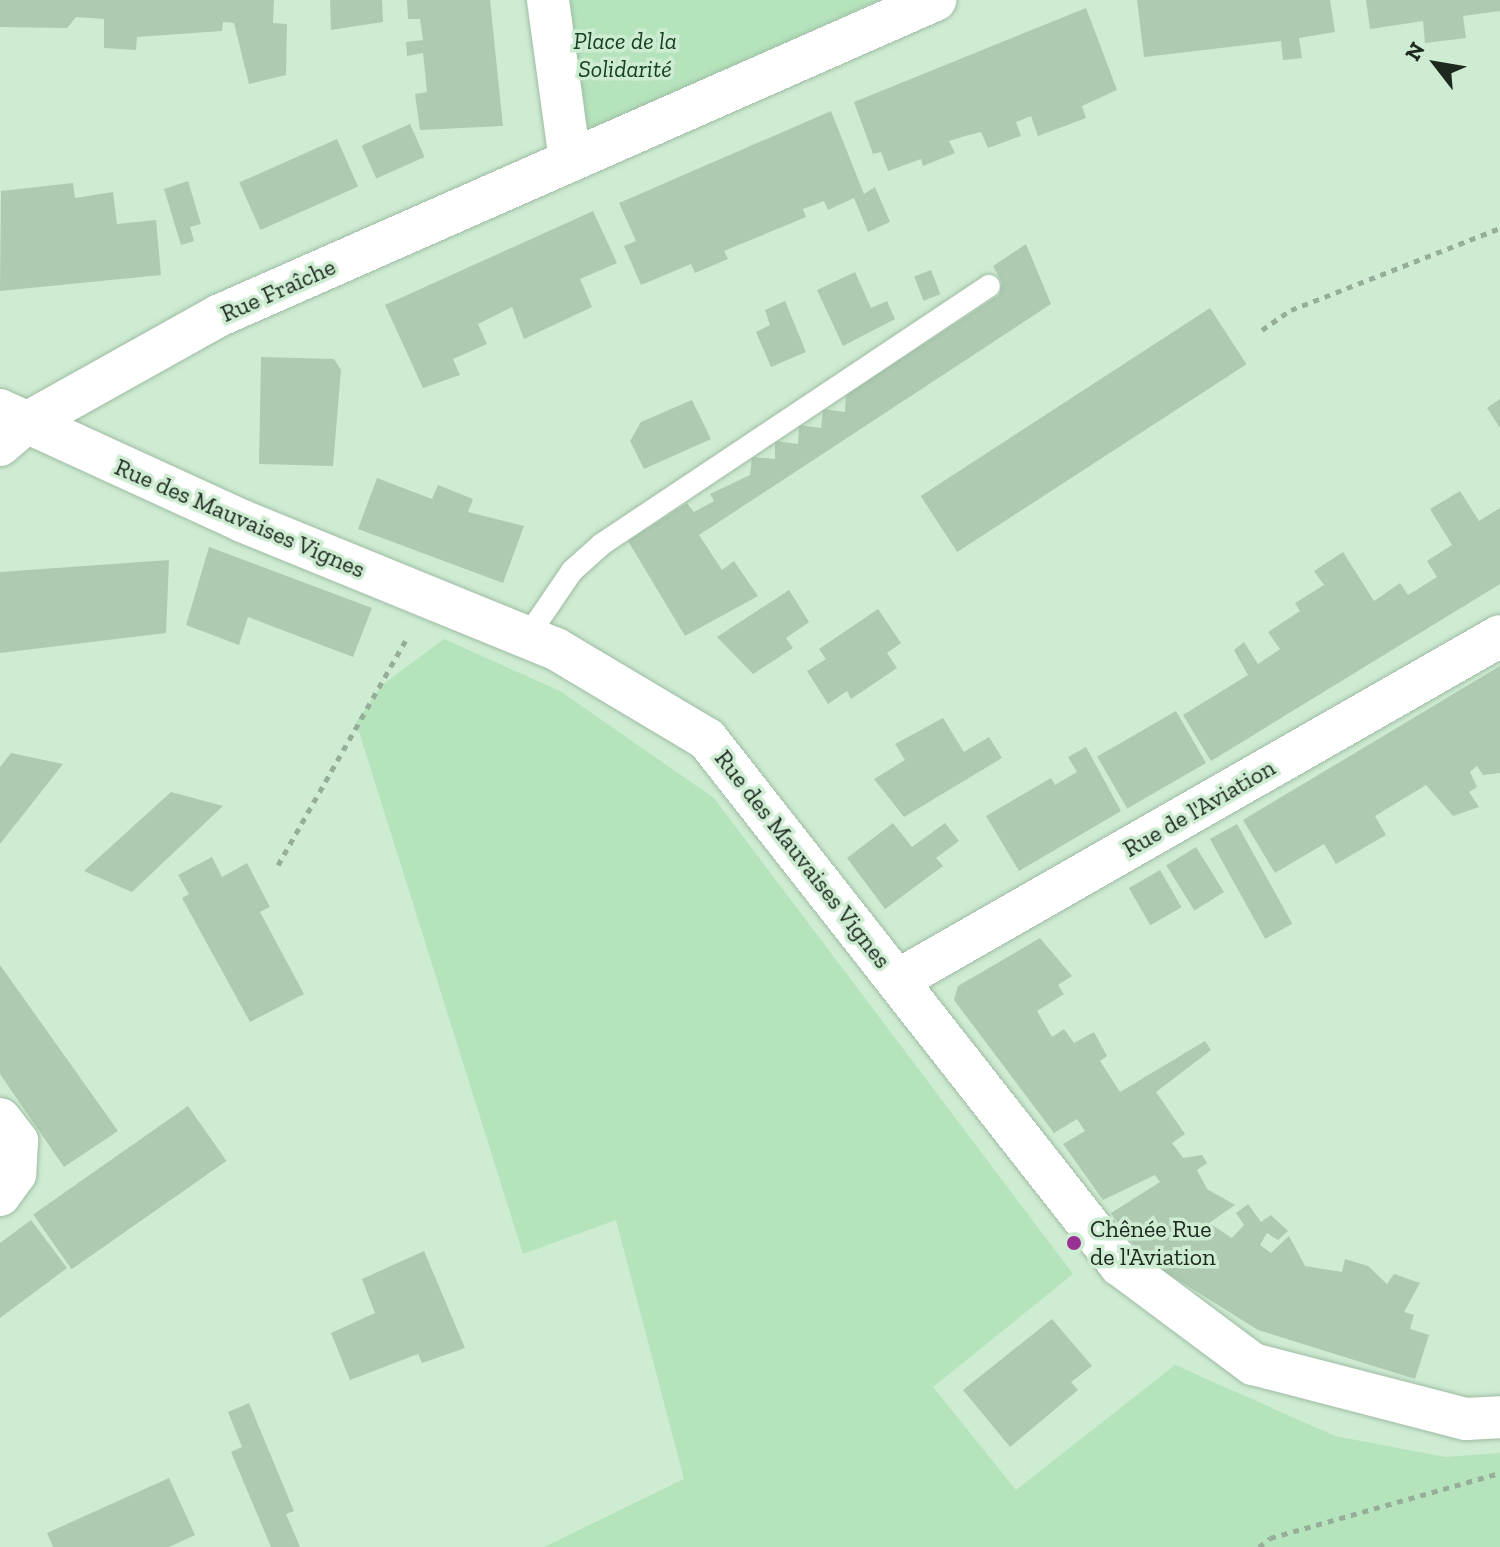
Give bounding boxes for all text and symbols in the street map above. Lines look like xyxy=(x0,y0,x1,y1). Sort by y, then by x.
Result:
north arrow xyxy=(1396,24,1476,104)
park label: Place de la Solidarité xyxy=(573,27,677,83)
text: N xyxy=(1399,37,1431,66)
street label: Rue Fraîche xyxy=(216,252,340,328)
street label: Rue des Mauvaises Vignes xyxy=(110,452,370,584)
street label: Rue des Mauvaises Vignes xyxy=(709,744,897,974)
street label: Rue de l'Aviation xyxy=(1118,753,1280,863)
place label: Chênée Rue de l'Aviation xyxy=(1090,1215,1216,1271)
marker: Chênée Rue de l'Aviation xyxy=(1065,1234,1083,1252)

